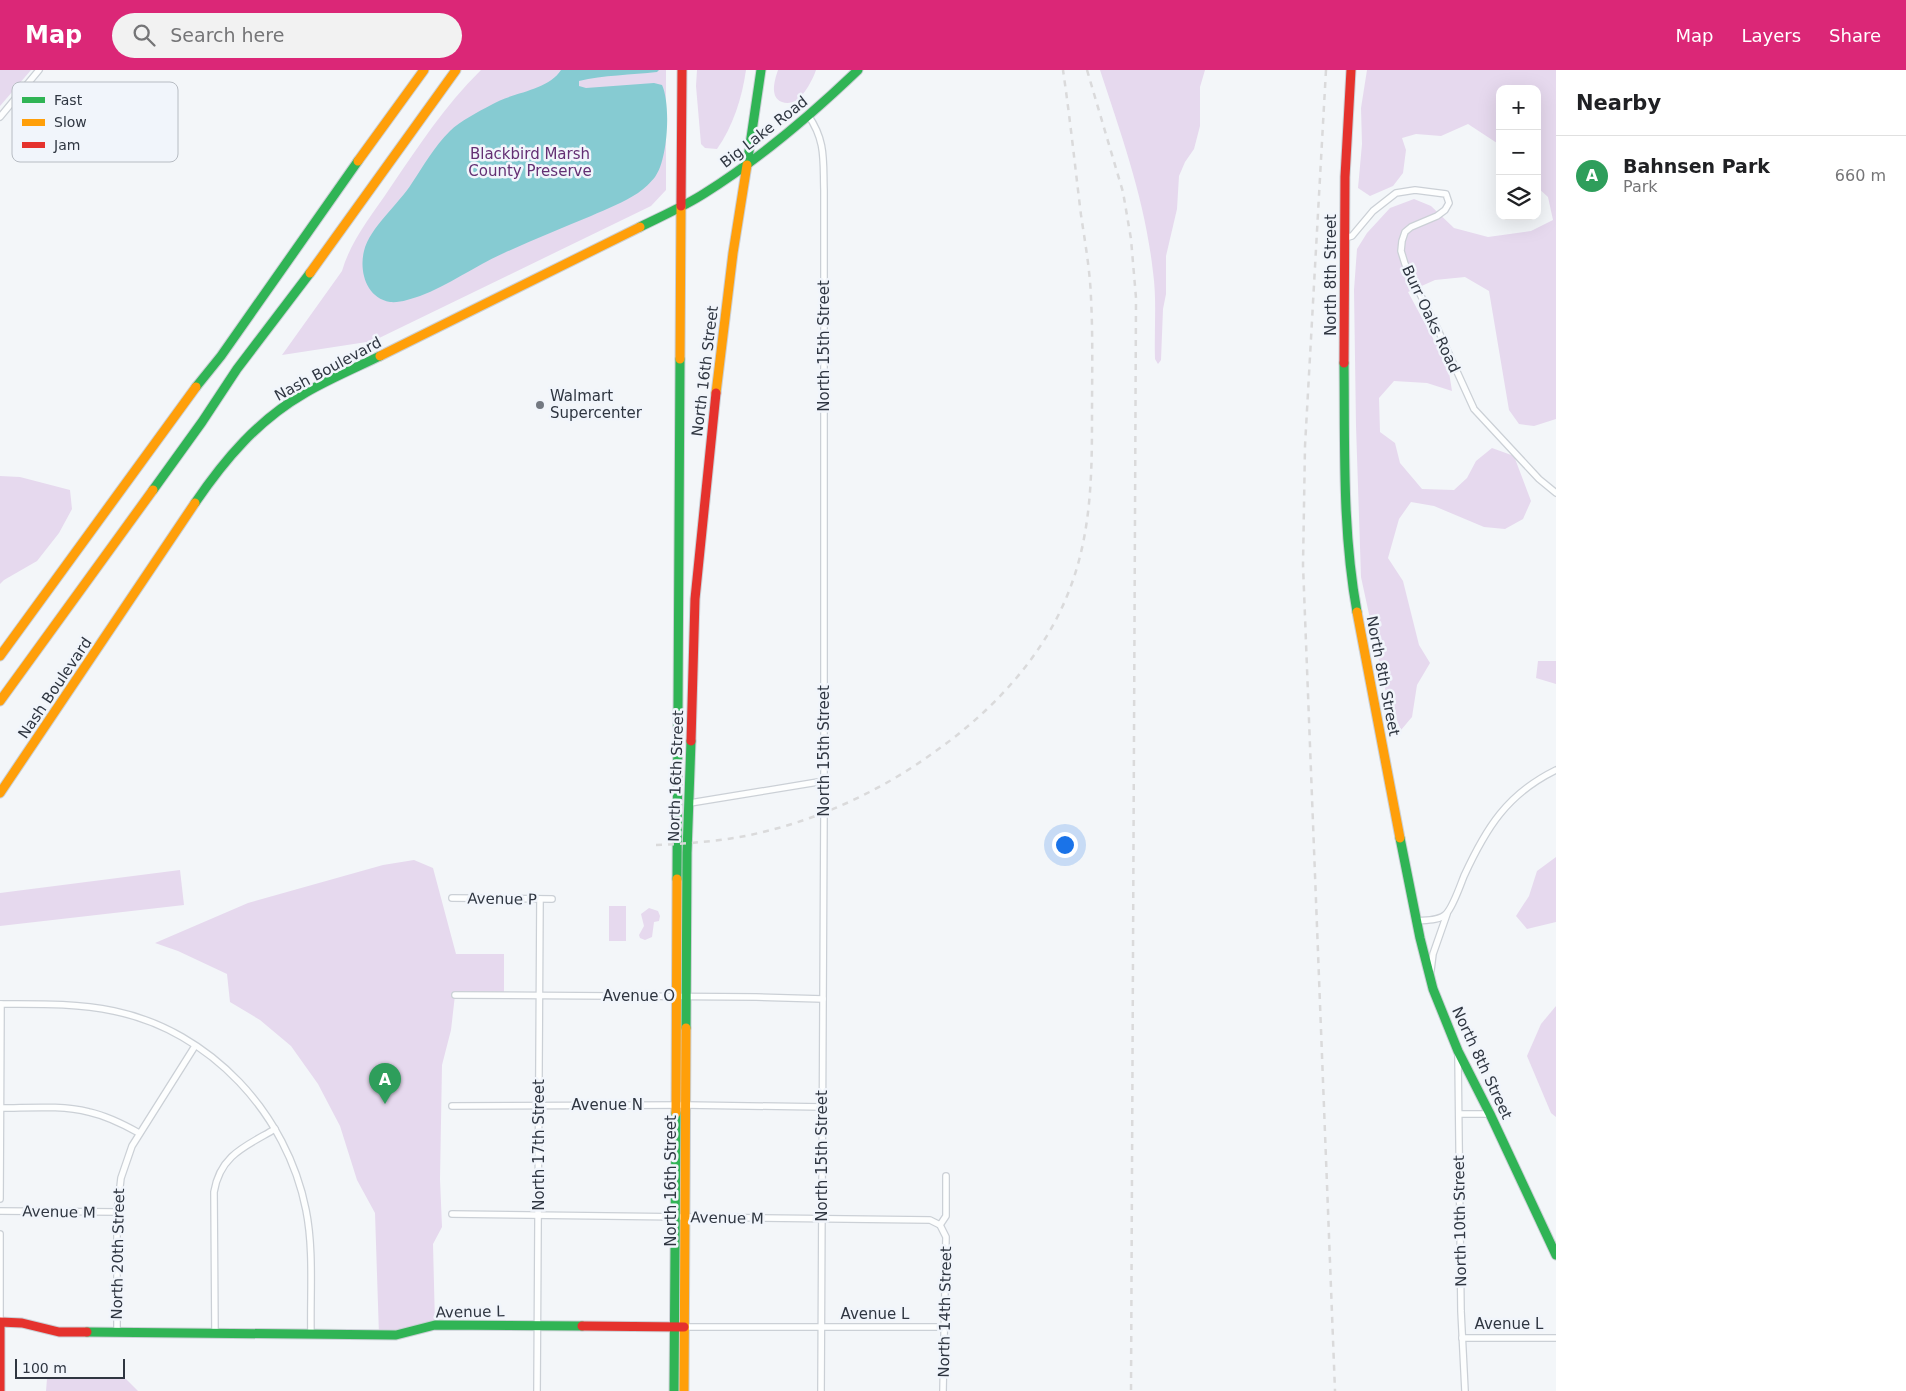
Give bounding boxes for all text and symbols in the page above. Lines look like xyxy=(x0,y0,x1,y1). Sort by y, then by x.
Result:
search box xyxy=(112,13,462,58)
text: Map xyxy=(25,21,82,49)
icon: search xyxy=(130,21,158,49)
text: Search here xyxy=(170,24,284,46)
text: Map xyxy=(1675,25,1713,46)
text: Layers xyxy=(1741,25,1801,46)
text: Share xyxy=(1829,25,1881,46)
legend xyxy=(12,82,178,162)
map controls xyxy=(1496,85,1541,220)
button: + xyxy=(1496,85,1541,130)
text: Nearby xyxy=(1576,91,1661,115)
text: Fast xyxy=(54,92,83,108)
street label: Big Lake Road xyxy=(717,92,811,172)
text: Slow xyxy=(54,114,87,130)
button: − xyxy=(1496,130,1541,175)
text: Jam xyxy=(53,137,80,153)
park label: Blackbird Marsh County Preserve xyxy=(468,145,592,180)
text: Bahnsen Park xyxy=(1623,155,1770,177)
text: A xyxy=(1586,166,1598,185)
text: 660 m xyxy=(1835,166,1886,185)
button: layers xyxy=(1496,175,1541,220)
text: Park xyxy=(1623,177,1658,196)
street label: North 8th Street xyxy=(1322,214,1340,336)
street label: Burr Oaks Road xyxy=(1398,262,1464,376)
street label: North 15th Street xyxy=(815,280,833,412)
street label: North 16th Street xyxy=(688,305,722,437)
street label: Nash Boulevard xyxy=(272,333,384,405)
place label: Walmart Supercenter xyxy=(550,387,643,422)
marker: Walmart Supercenter xyxy=(534,399,546,411)
street label: North 8th Street xyxy=(1363,614,1403,738)
street label: Nash Boulevard xyxy=(14,634,96,742)
street label: North 15th Street xyxy=(815,685,833,817)
street label: North 16th Street xyxy=(665,710,687,842)
your location xyxy=(1052,832,1078,858)
street label: Avenue P xyxy=(467,889,537,909)
street label: Avenue O xyxy=(603,987,675,1005)
street label: North 8th Street xyxy=(1448,1004,1516,1122)
pin: A xyxy=(369,1063,401,1104)
street label: North 17th Street xyxy=(530,1079,548,1211)
street label: North 15th Street xyxy=(813,1090,831,1222)
street label: Avenue N xyxy=(571,1096,643,1114)
street label: North 16th Street xyxy=(662,1115,680,1247)
street label: North 10th Street xyxy=(1450,1155,1470,1287)
street label: North 20th Street xyxy=(108,1188,128,1320)
street label: Avenue M xyxy=(22,1202,96,1222)
street label: Avenue M xyxy=(690,1208,764,1228)
street label: North 14th Street xyxy=(935,1246,955,1378)
street label: Avenue L xyxy=(435,1302,505,1322)
street label: Avenue L xyxy=(841,1305,910,1323)
street label: Avenue L xyxy=(1475,1315,1544,1333)
scale bar xyxy=(15,1356,125,1379)
text: 100 m xyxy=(22,1360,67,1376)

